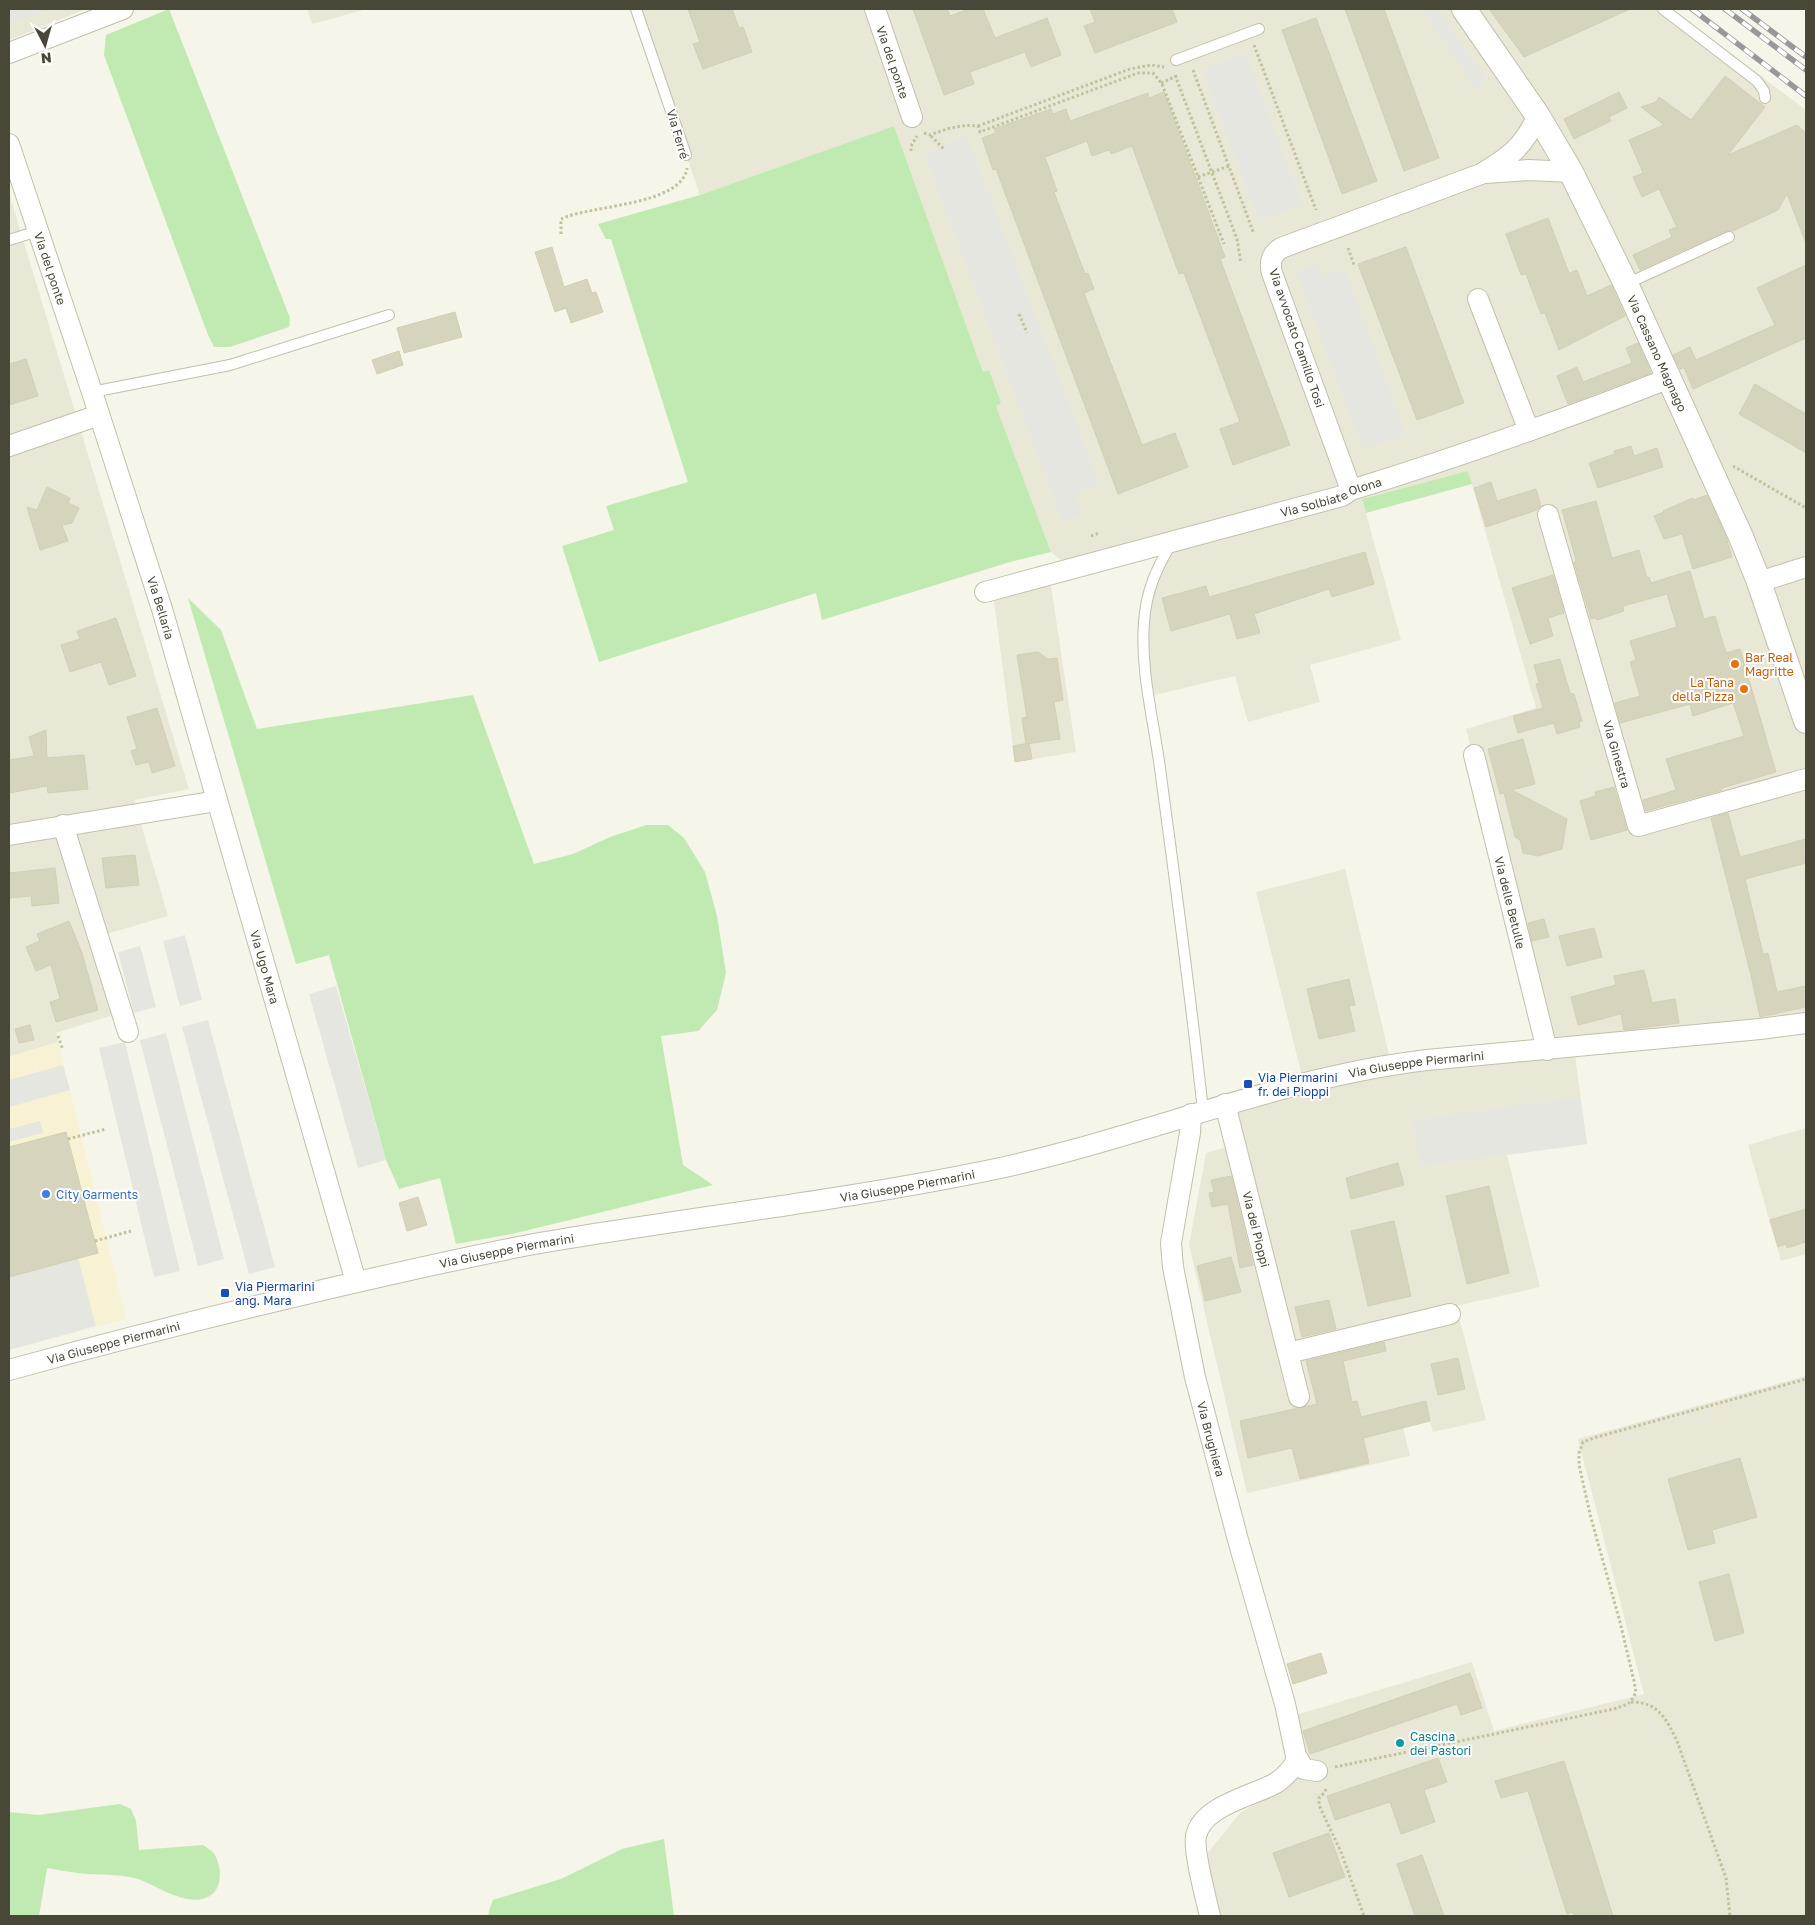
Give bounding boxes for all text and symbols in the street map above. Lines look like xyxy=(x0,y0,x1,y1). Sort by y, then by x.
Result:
north arrow xyxy=(20,20,70,70)
street label: Via del ponte xyxy=(874,24,913,100)
text: N xyxy=(40,49,53,67)
street label: Via Ferré xyxy=(664,107,692,161)
street label: Via del ponte xyxy=(31,230,70,307)
street label: Via avvocato Camillo Tosi xyxy=(1266,266,1328,410)
street label: Via Cassano Magnago xyxy=(1625,293,1690,414)
street label: Via Solbiate Olona xyxy=(1279,474,1383,520)
street label: Via Bellaria xyxy=(144,574,178,641)
place label: Bar Real Magritte xyxy=(1745,650,1794,679)
marker: Bar Real Magritte xyxy=(1729,658,1741,670)
place label: La Tana della Pizza xyxy=(1672,675,1734,704)
marker: La Tana della Pizza xyxy=(1738,683,1750,695)
street label: Via Ginestra xyxy=(1600,719,1634,790)
street label: Via delle Betulle xyxy=(1492,855,1529,950)
street label: Via Ugo Mara xyxy=(247,928,283,1005)
street label: Via Giuseppe Piermarini xyxy=(1347,1047,1485,1080)
place label: Via Piermarini fr. dei Pioppi xyxy=(1258,1070,1338,1099)
marker: Via Piermarini fr. dei Pioppi xyxy=(1242,1078,1254,1090)
street label: Via Giuseppe Piermarini xyxy=(839,1166,976,1204)
place label: City Garments xyxy=(56,1187,138,1202)
marker: City Garments xyxy=(40,1188,52,1200)
street label: Via dei Pioppi xyxy=(1240,1189,1273,1269)
street label: Via Giuseppe Piermarini xyxy=(438,1230,575,1271)
place label: Via Piermarini ang. Mara xyxy=(235,1279,315,1308)
marker: Via Piermarini ang. Mara xyxy=(219,1287,231,1299)
street label: Via Giuseppe Piermarini xyxy=(45,1318,181,1367)
street label: Via Brughiera xyxy=(1194,1400,1228,1478)
place label: Cascina dei Pastori xyxy=(1410,1729,1471,1758)
marker: Cascina dei Pastori xyxy=(1394,1737,1406,1749)

